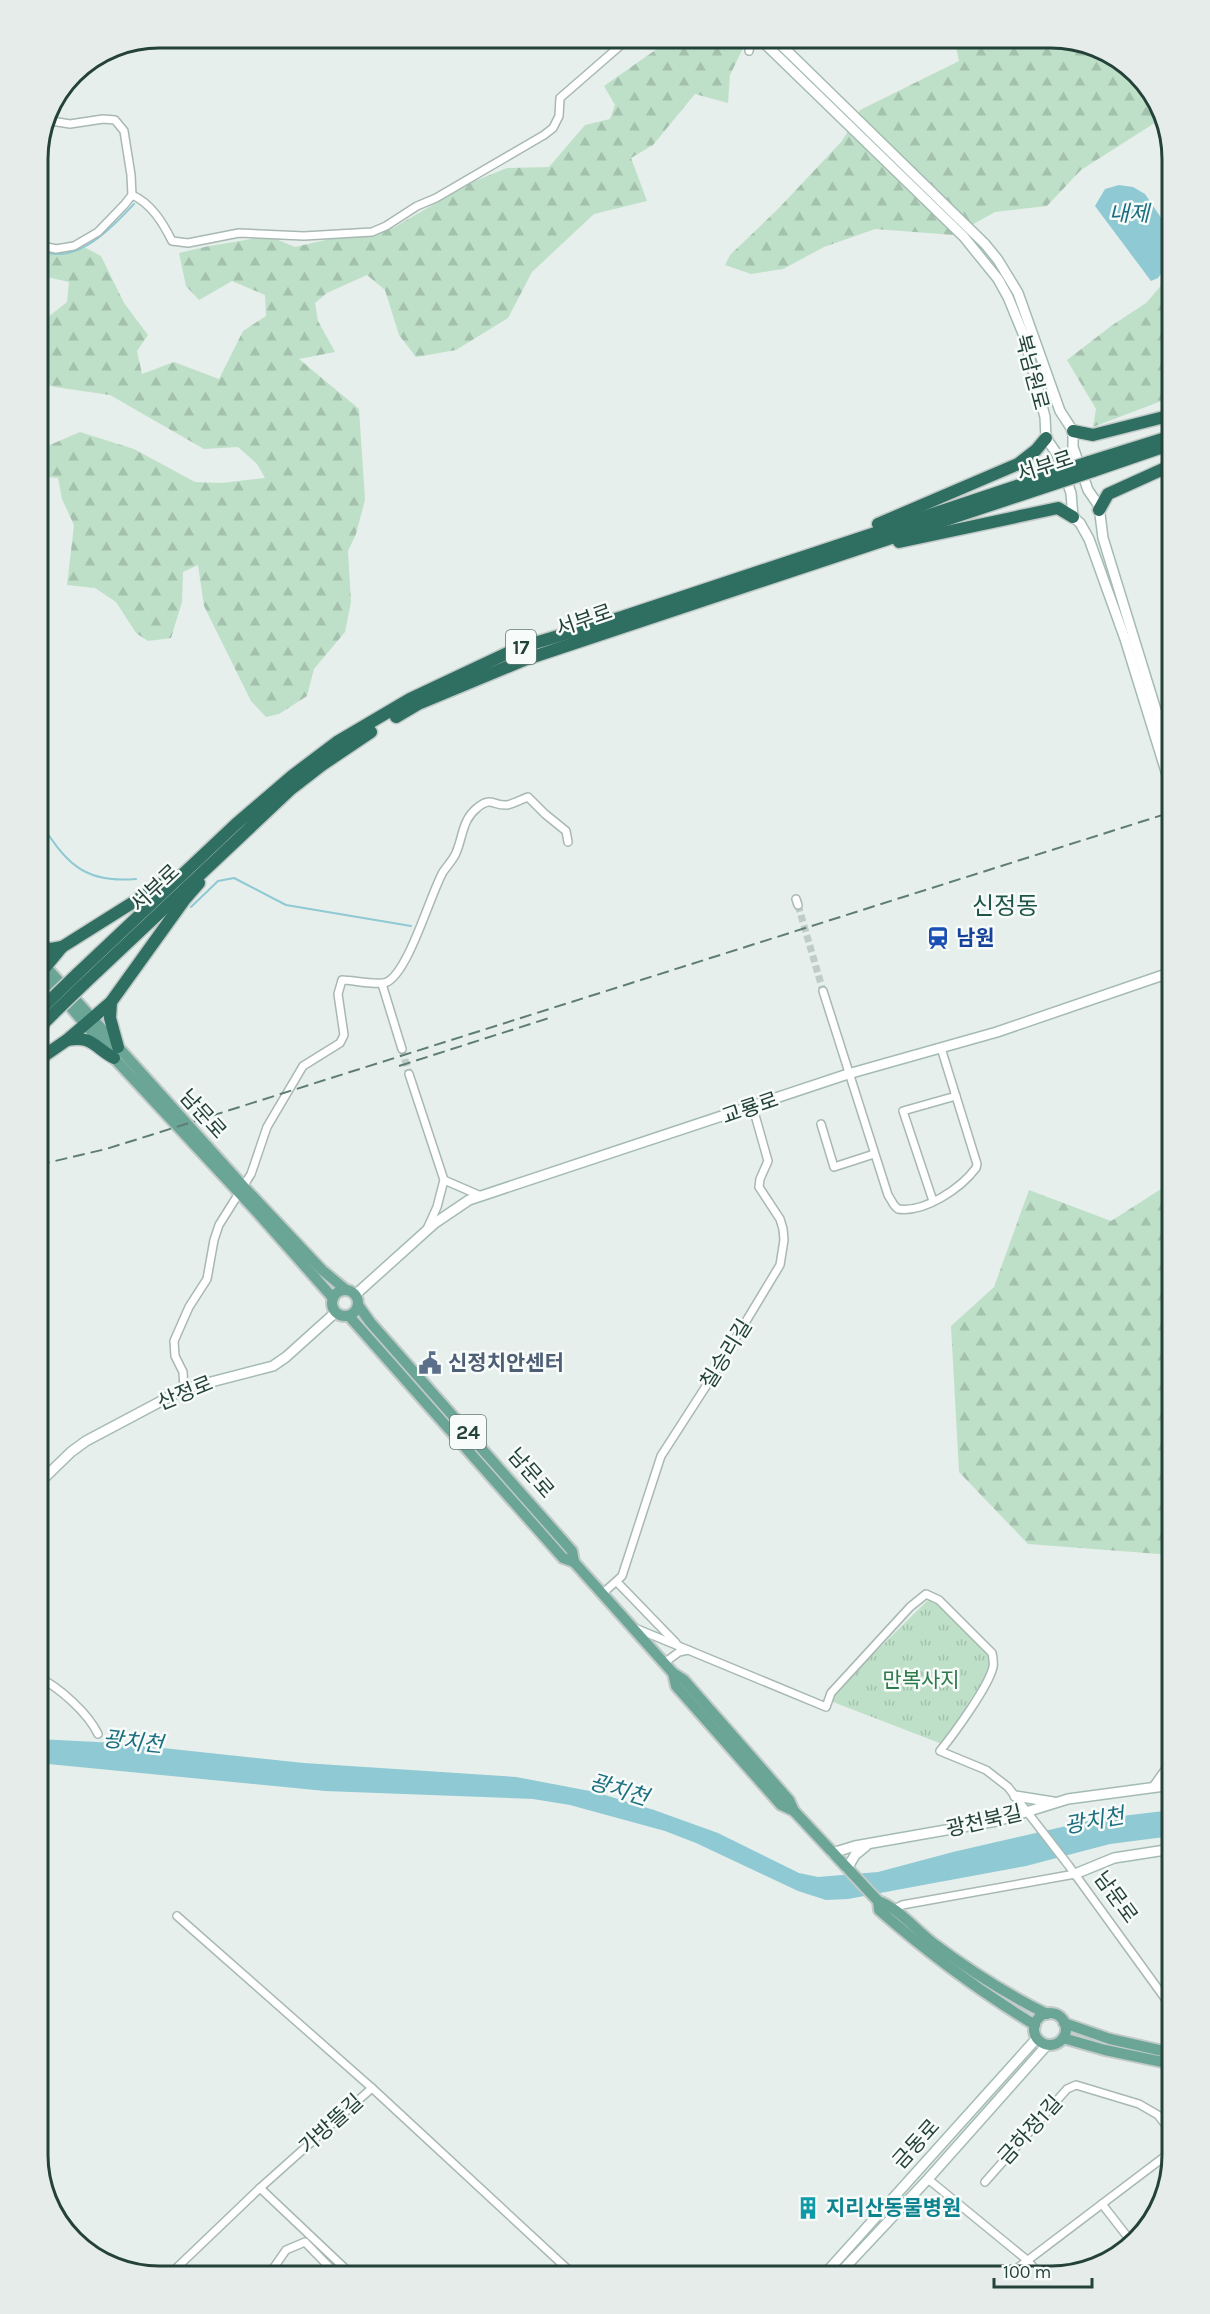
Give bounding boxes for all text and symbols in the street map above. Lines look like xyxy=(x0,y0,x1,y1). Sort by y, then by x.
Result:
water label: 내제 xyxy=(1109,201,1152,227)
street label: 북남원로 xyxy=(1010,332,1054,412)
street label: 서부로 xyxy=(1014,446,1076,486)
street label: 서부로 xyxy=(553,599,615,641)
road number: 17 xyxy=(506,630,536,664)
street label: 서부로 xyxy=(126,859,184,917)
district label: 신정동 xyxy=(972,892,1038,920)
station icon: 남원 xyxy=(925,925,951,951)
place label: 남원 xyxy=(956,926,995,950)
street label: 남문로 xyxy=(175,1084,231,1144)
street label: 교룡로 xyxy=(719,1087,781,1129)
street label: 칠승리길 xyxy=(695,1315,757,1393)
public building icon: 신정치안센터 xyxy=(417,1350,443,1376)
place label: 신정치안센터 xyxy=(448,1351,564,1375)
street label: 산정로 xyxy=(154,1371,216,1415)
road number: 24 xyxy=(450,1415,486,1449)
street label: 남문로 xyxy=(503,1443,559,1503)
park label: 만복사지 xyxy=(882,1668,960,1692)
water label: 광치천 xyxy=(101,1726,167,1758)
water label: 광치천 xyxy=(586,1769,654,1812)
street label: 광천북길 xyxy=(944,1801,1024,1841)
water label: 광치천 xyxy=(1062,1802,1129,1839)
street label: 남문로 xyxy=(1089,1866,1143,1928)
street label: 가방뜰길 xyxy=(294,2089,368,2159)
street label: 금하정1길 xyxy=(993,2091,1067,2169)
street label: 금동로 xyxy=(888,2114,944,2174)
building icon: 지리산동물병원 xyxy=(795,2195,821,2221)
place label: 지리산동물병원 xyxy=(826,2196,961,2220)
scale bar xyxy=(994,2251,1092,2289)
text: 100 m xyxy=(1003,2261,1051,2283)

